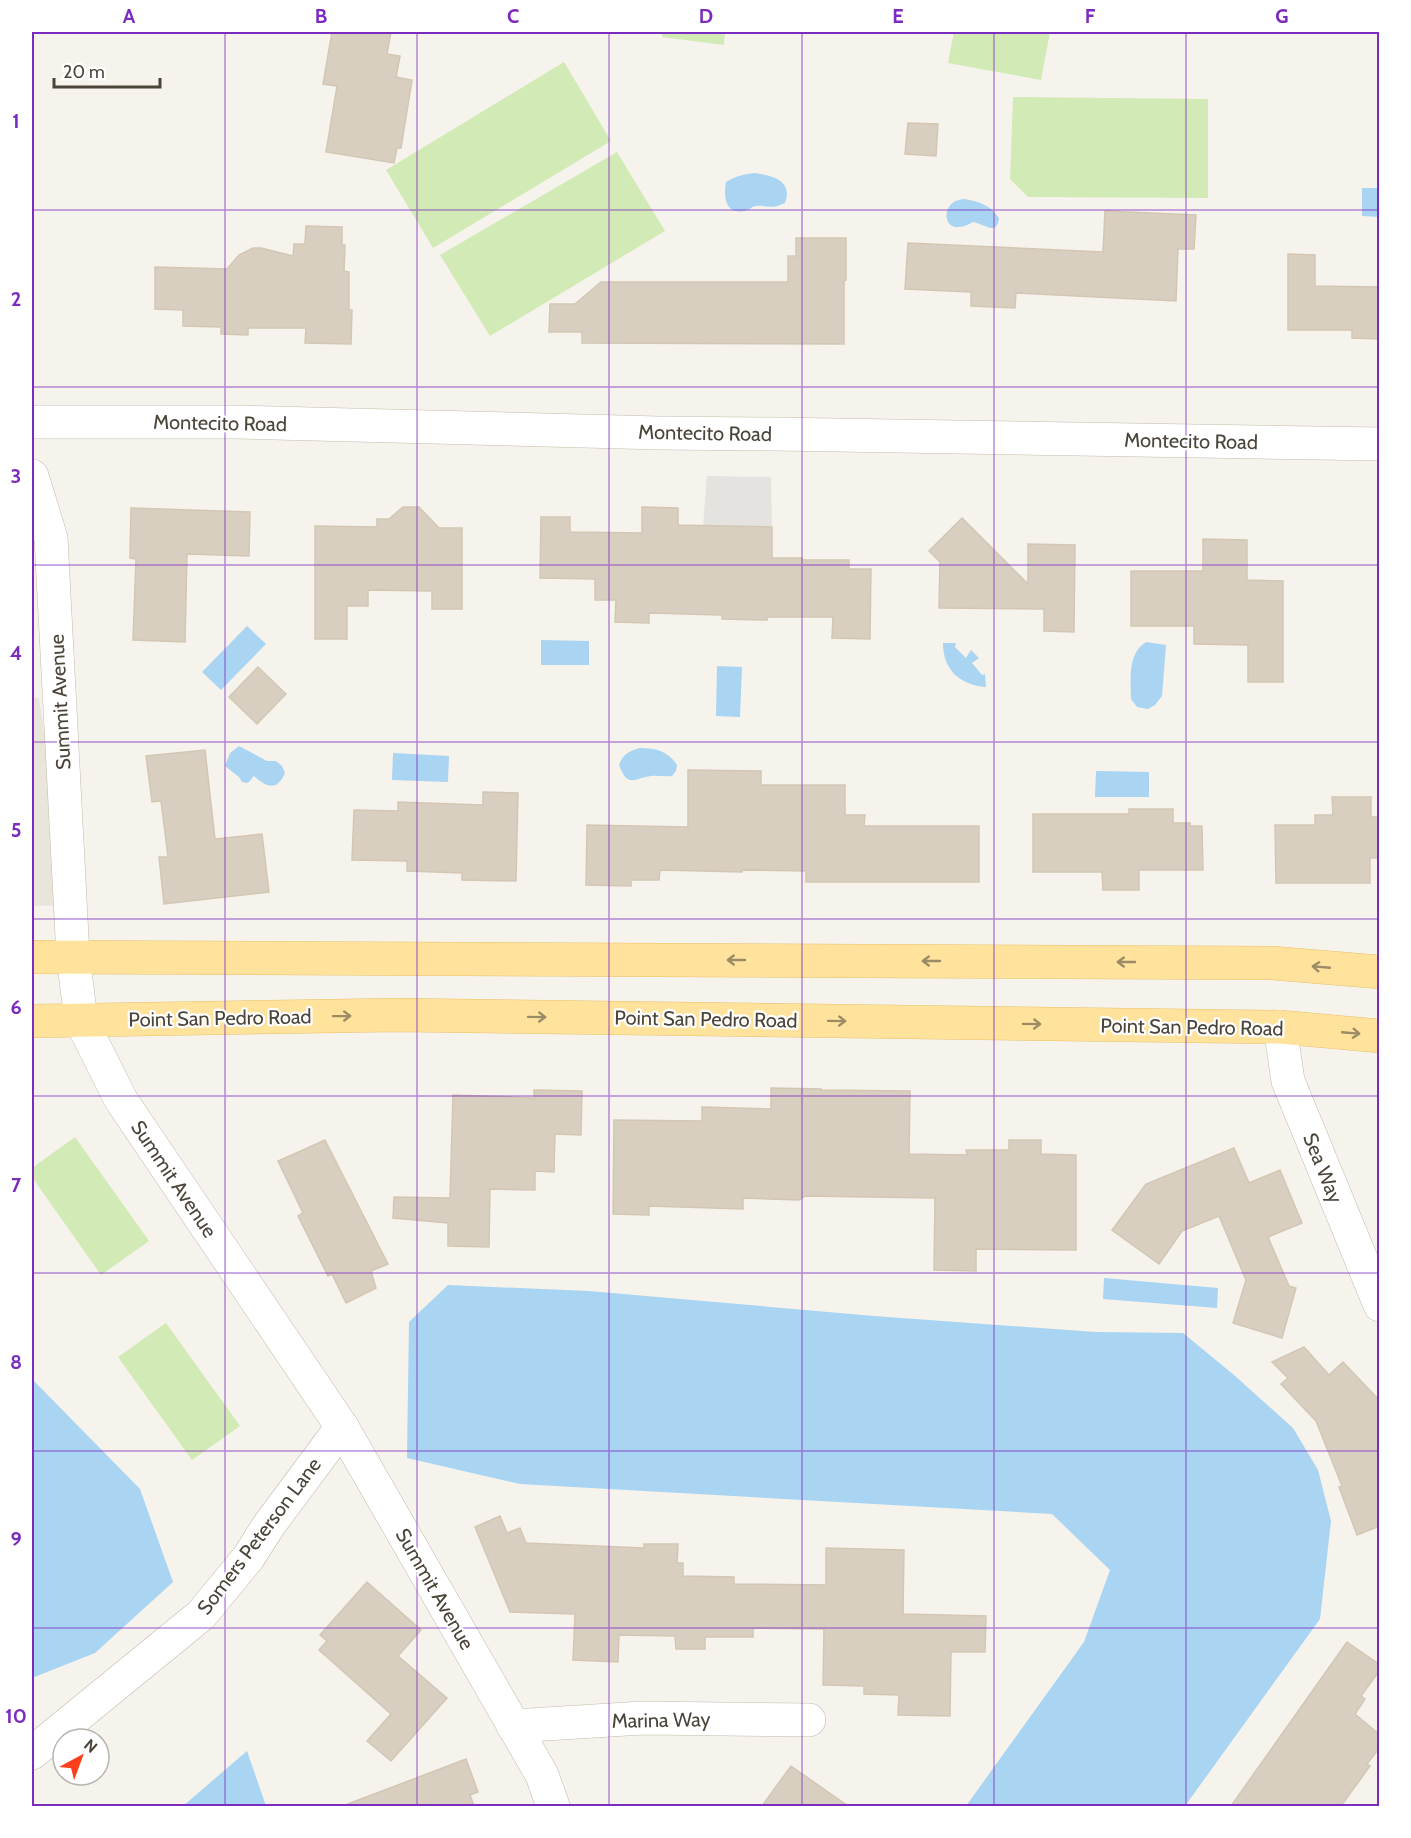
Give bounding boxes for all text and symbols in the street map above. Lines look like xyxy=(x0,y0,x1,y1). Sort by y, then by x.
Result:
text: A xyxy=(123,4,136,28)
text: B xyxy=(315,4,327,28)
text: C xyxy=(507,4,519,28)
text: D xyxy=(699,4,713,28)
text: E xyxy=(892,4,904,28)
text: F xyxy=(1085,4,1096,28)
text: G xyxy=(1275,4,1289,28)
scale bar xyxy=(54,51,160,89)
text: 20 m xyxy=(63,61,105,83)
text: 1 xyxy=(12,109,20,133)
text: 2 xyxy=(11,287,21,311)
street label: Montecito Road xyxy=(153,410,287,436)
street label: Montecito Road xyxy=(638,420,772,446)
street label: Montecito Road xyxy=(1124,428,1258,454)
text: 3 xyxy=(11,464,21,488)
street label: Summit Avenue xyxy=(44,633,76,771)
text: 4 xyxy=(10,641,22,665)
text: 5 xyxy=(11,818,21,842)
one-way arrow xyxy=(727,954,747,966)
one-way arrow xyxy=(922,955,942,967)
one-way arrow xyxy=(1117,956,1137,968)
one-way arrow xyxy=(1312,961,1332,972)
text: 6 xyxy=(10,995,22,1019)
street label: Point San Pedro Road xyxy=(128,1004,312,1032)
street label: Point San Pedro Road xyxy=(614,1005,798,1033)
one-way arrow xyxy=(331,1010,351,1022)
one-way arrow xyxy=(526,1011,546,1023)
street label: Point San Pedro Road xyxy=(1100,1013,1284,1041)
one-way arrow xyxy=(826,1015,846,1027)
one-way arrow xyxy=(1021,1018,1041,1030)
one-way arrow xyxy=(1340,1028,1360,1039)
street label: Summit Avenue xyxy=(126,1116,222,1242)
street label: Sea Way xyxy=(1298,1129,1348,1207)
text: 7 xyxy=(11,1173,22,1197)
text: 8 xyxy=(10,1350,22,1374)
street label: Somers Peterson Lane xyxy=(192,1453,326,1619)
street label: Summit Avenue xyxy=(391,1524,479,1654)
text: 9 xyxy=(10,1527,22,1551)
text: 10 xyxy=(5,1704,27,1728)
street label: Marina Way xyxy=(611,1707,711,1733)
north arrow xyxy=(51,1727,111,1787)
text: N xyxy=(80,1735,101,1757)

